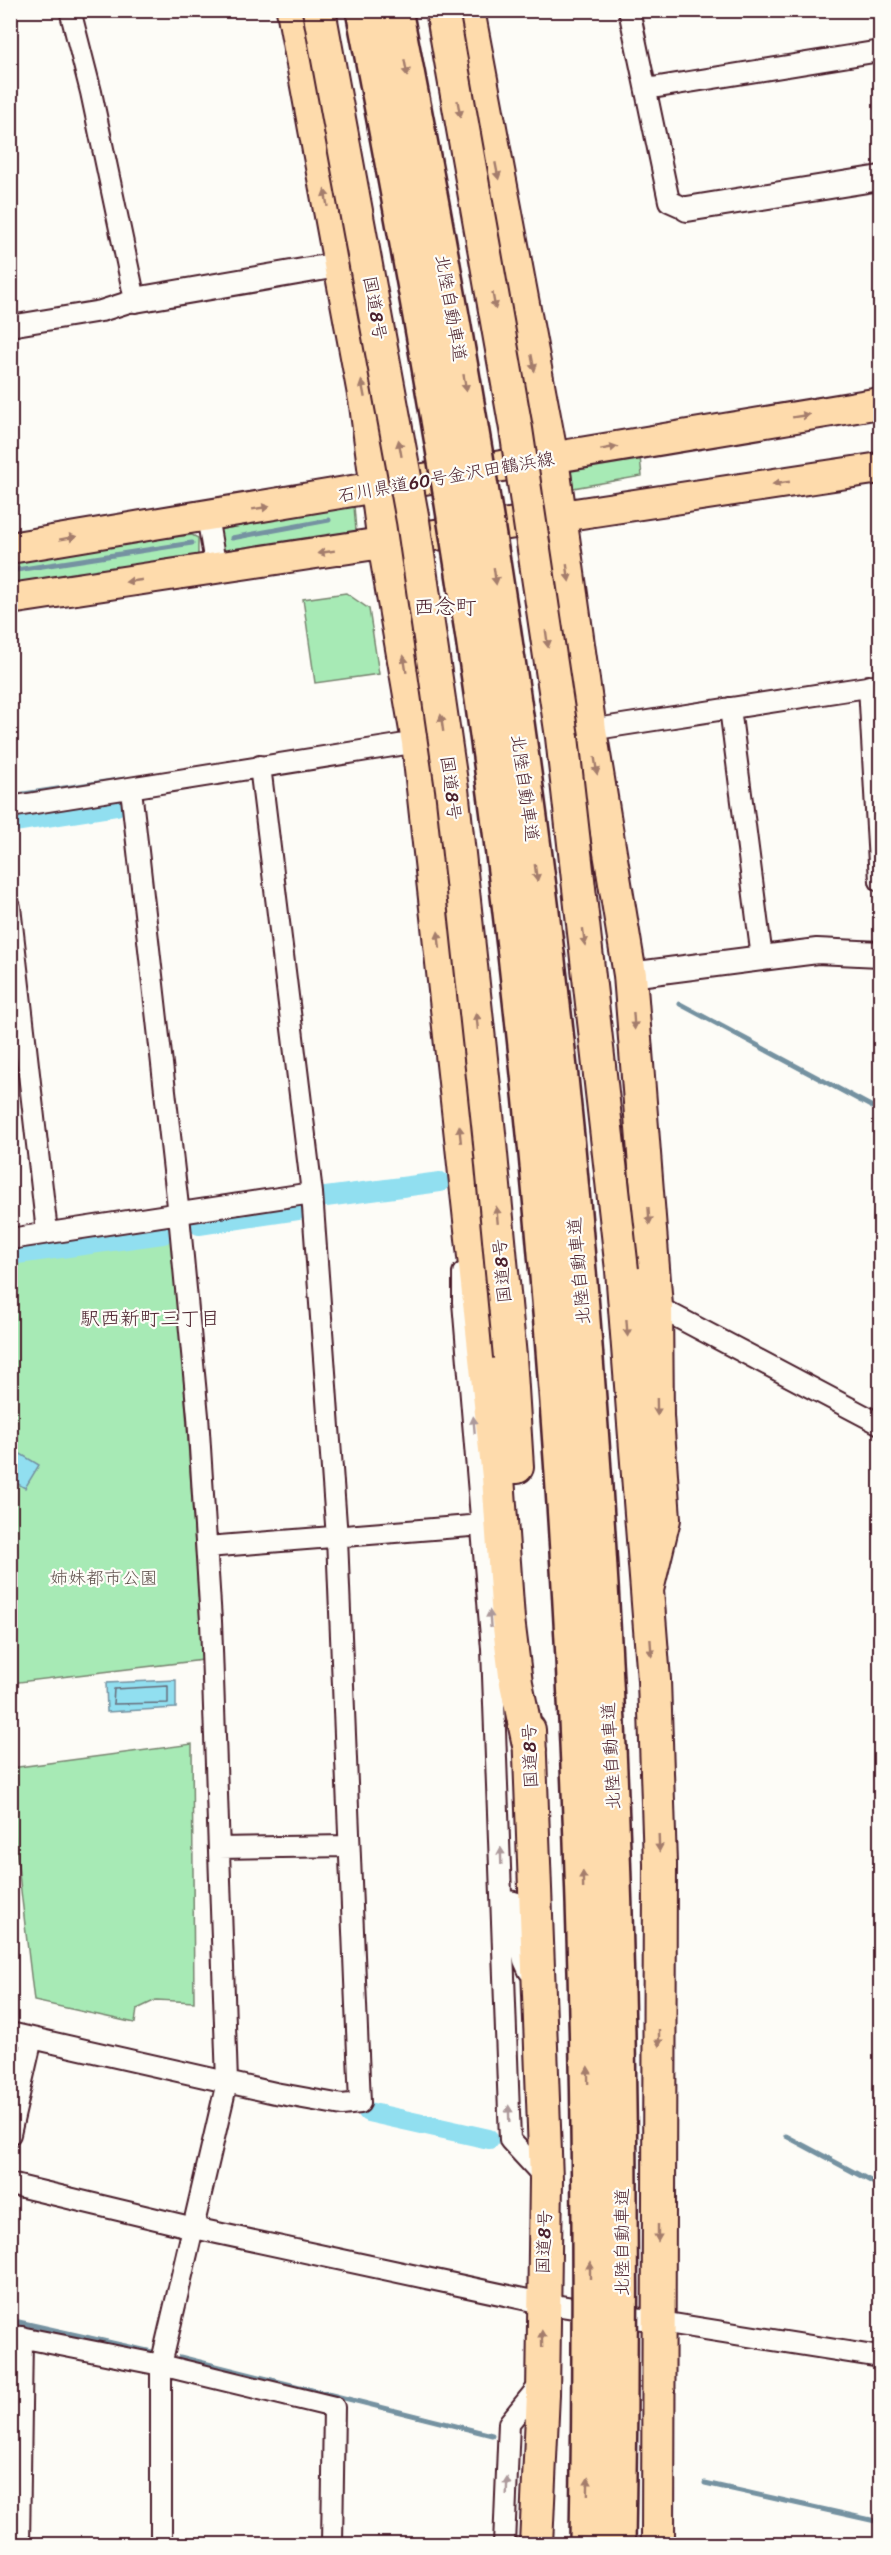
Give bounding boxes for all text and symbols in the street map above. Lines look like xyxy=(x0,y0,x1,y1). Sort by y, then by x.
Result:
one-way arrow xyxy=(402,59,411,78)
one-way arrow xyxy=(455,100,464,119)
one-way arrow xyxy=(493,162,502,181)
one-way arrow xyxy=(322,188,331,207)
street label: 北陸自動車道 xyxy=(426,252,476,364)
street label: 国道8号 xyxy=(354,273,396,343)
one-way arrow xyxy=(489,292,498,311)
one-way arrow xyxy=(529,354,538,373)
one-way arrow xyxy=(460,374,469,393)
one-way arrow xyxy=(358,379,367,398)
one-way arrow xyxy=(792,411,811,420)
one-way arrow xyxy=(395,438,404,457)
street label: 石川県道60号金沢田鶴浜線 xyxy=(335,442,557,512)
one-way arrow xyxy=(600,444,619,453)
one-way arrow xyxy=(771,478,790,487)
one-way arrow xyxy=(251,503,270,512)
one-way arrow xyxy=(59,533,78,542)
one-way arrow xyxy=(317,548,336,557)
one-way arrow xyxy=(564,564,573,583)
one-way arrow xyxy=(490,567,499,586)
one-way arrow xyxy=(124,577,143,586)
district label: 西念町 xyxy=(414,588,477,626)
one-way arrow xyxy=(543,630,552,649)
one-way arrow xyxy=(400,654,409,673)
one-way arrow xyxy=(438,714,447,733)
street label: 北陸自動車道 xyxy=(502,732,548,844)
street label: 国道8号 xyxy=(431,754,471,822)
one-way arrow xyxy=(592,757,601,776)
one-way arrow xyxy=(532,864,541,883)
one-way arrow xyxy=(580,927,589,946)
one-way arrow xyxy=(434,930,444,949)
one-way arrow xyxy=(472,1012,482,1031)
one-way arrow xyxy=(629,1012,639,1031)
one-way arrow xyxy=(455,1124,464,1143)
one-way arrow xyxy=(492,1206,502,1225)
one-way arrow xyxy=(644,1206,654,1225)
street label: 北陸自動車道 xyxy=(558,1216,600,1326)
street label: 国道8号 xyxy=(483,1237,521,1305)
district label: 駅西新町三丁目 xyxy=(80,1301,220,1336)
one-way arrow xyxy=(622,1319,632,1338)
one-way arrow xyxy=(652,1397,662,1416)
one-way arrow xyxy=(469,1415,479,1434)
park label: 姉妹都市公園 xyxy=(50,1562,158,1594)
one-way arrow xyxy=(485,1609,495,1628)
one-way arrow xyxy=(647,1639,656,1658)
street label: 北陸自動車道 xyxy=(592,1701,630,1811)
street label: 国道8号 xyxy=(513,1723,547,1789)
one-way arrow xyxy=(655,1834,664,1853)
one-way arrow xyxy=(496,1846,505,1865)
one-way arrow xyxy=(578,1871,588,1890)
one-way arrow xyxy=(654,2029,664,2048)
one-way arrow xyxy=(583,2066,592,2085)
one-way arrow xyxy=(505,2104,514,2123)
street label: 北陸自動車道 xyxy=(606,2188,638,2296)
street label: 国道8号 xyxy=(527,2209,561,2275)
one-way arrow xyxy=(653,2224,663,2243)
one-way arrow xyxy=(585,2261,594,2280)
one-way arrow xyxy=(537,2330,547,2349)
one-way arrow xyxy=(502,2477,511,2496)
one-way arrow xyxy=(583,2477,592,2496)

